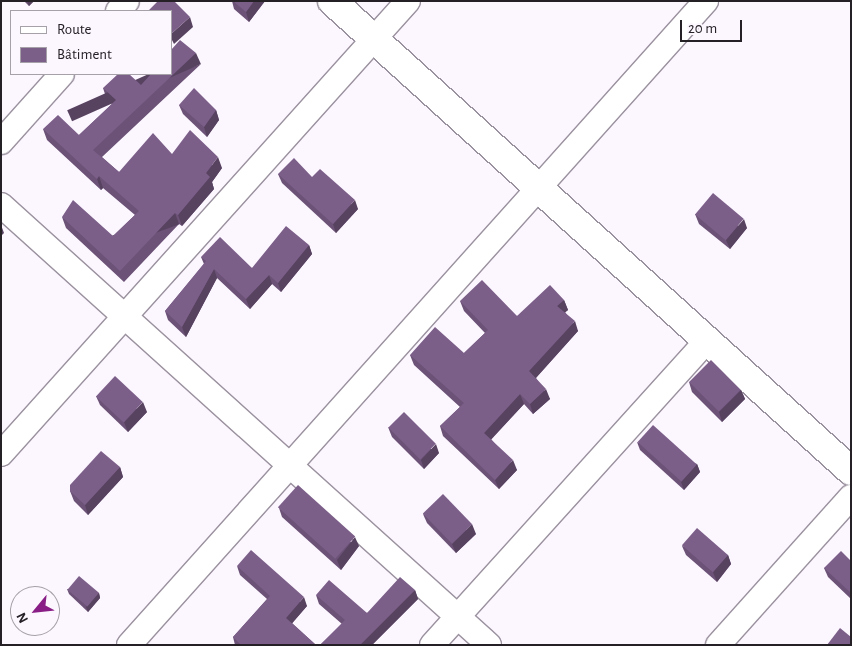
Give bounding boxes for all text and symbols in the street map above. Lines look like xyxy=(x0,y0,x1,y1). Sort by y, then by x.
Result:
legend xyxy=(10,10,172,75)
scale bar xyxy=(682,10,744,42)
text: 20 m xyxy=(688,21,717,36)
text: Route xyxy=(57,22,91,37)
text: Bâtiment xyxy=(57,47,112,62)
north arrow xyxy=(10,586,60,636)
text: N xyxy=(14,610,31,625)

